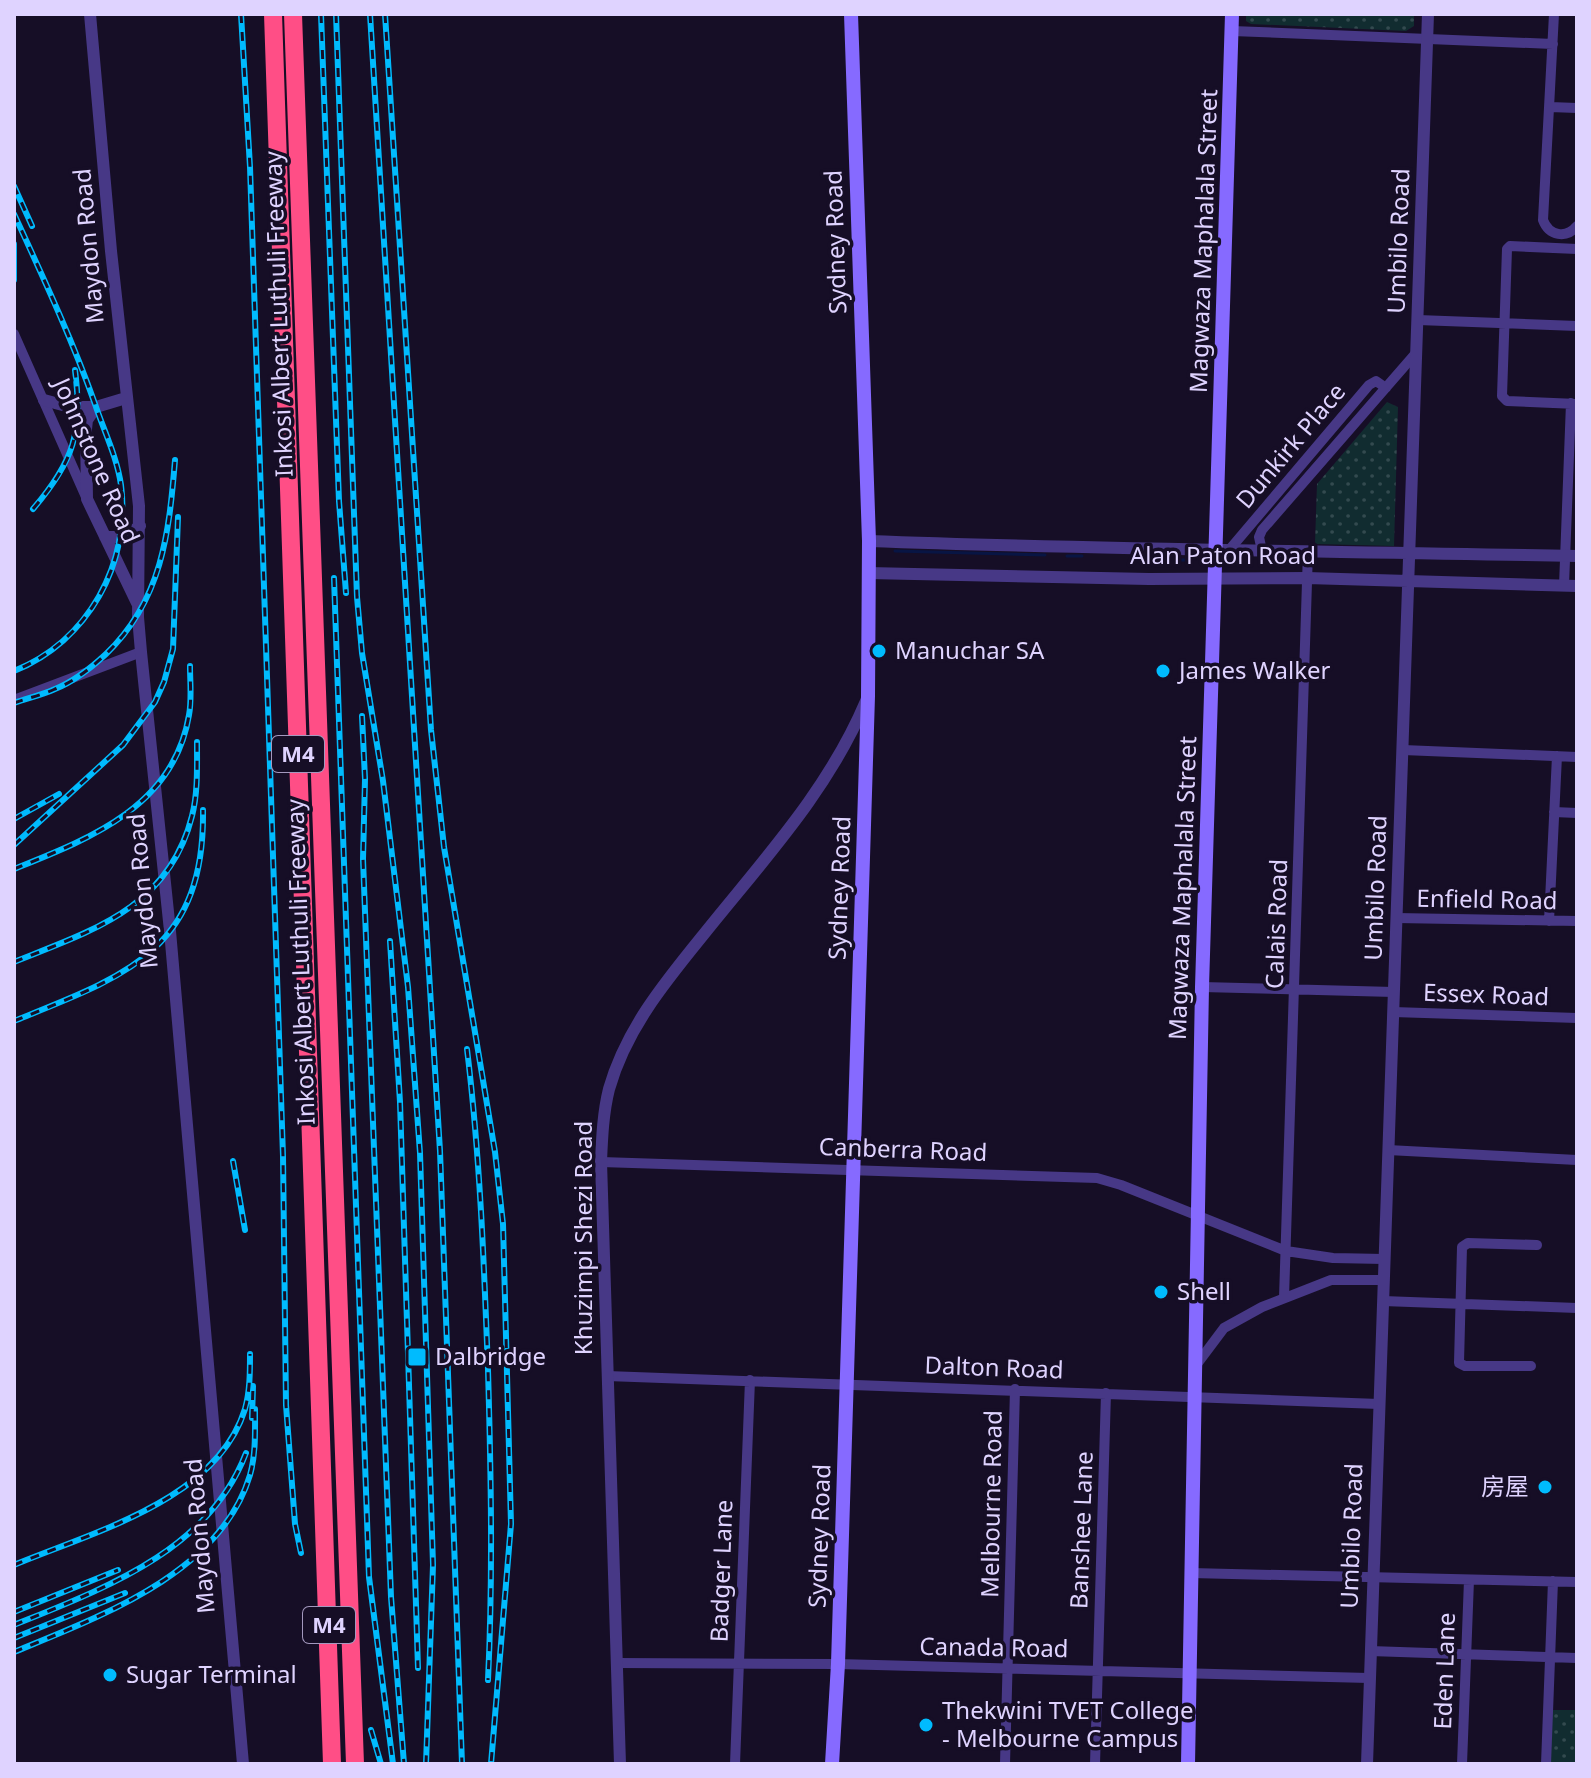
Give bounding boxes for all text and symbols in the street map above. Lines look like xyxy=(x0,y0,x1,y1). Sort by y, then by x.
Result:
street label: Magwaza Maphalala Street xyxy=(1181,88,1224,394)
street label: Inkosi Albert Luthuli Freeway xyxy=(255,150,300,478)
street label: Maydon Road xyxy=(64,167,111,325)
street label: Umbilo Road xyxy=(1378,168,1417,314)
street label: Sydney Road xyxy=(815,169,854,315)
street label: Johnstone Road xyxy=(45,371,149,548)
street label: Dunkirk Place xyxy=(1228,375,1352,515)
street label: Alan Paton Road xyxy=(1130,538,1316,571)
place label: Manuchar SA xyxy=(895,633,1045,666)
marker: Manuchar SA xyxy=(870,642,888,660)
place label: James Walker xyxy=(1177,653,1331,686)
marker: James Walker xyxy=(1154,662,1172,680)
street label: Magwaza Maphalala Street xyxy=(1160,735,1203,1041)
road number: M4 xyxy=(272,736,324,772)
street label: Inkosi Albert Luthuli Freeway xyxy=(277,798,322,1126)
street label: Maydon Road xyxy=(118,812,165,970)
street label: Sydney Road xyxy=(819,815,858,961)
street label: Umbilo Road xyxy=(1355,815,1394,961)
street label: Calais Road xyxy=(1257,858,1294,989)
street label: Enfield Road xyxy=(1416,881,1558,916)
street label: Essex Road xyxy=(1423,975,1550,1012)
street label: Khuzimpi Shezi Road xyxy=(566,1121,599,1355)
street label: Canberra Road xyxy=(818,1129,988,1168)
place label: Shell xyxy=(1177,1274,1231,1307)
marker: Shell xyxy=(1152,1283,1170,1301)
place label: Dalbridge xyxy=(435,1339,546,1372)
marker: Dalbridge xyxy=(406,1346,428,1368)
street label: Dalton Road xyxy=(924,1348,1064,1385)
street label: Melbourne Road xyxy=(972,1410,1009,1598)
street label: Banshee Lane xyxy=(1061,1450,1100,1609)
street label: Maydon Road xyxy=(175,1457,222,1615)
street label: Sydney Road xyxy=(799,1463,838,1609)
street label: Umbilo Road xyxy=(1331,1463,1370,1609)
place label: 房屋 xyxy=(1481,1469,1529,1502)
marker: 房屋 xyxy=(1536,1478,1554,1496)
street label: Badger Lane xyxy=(702,1499,739,1643)
road number: M4 xyxy=(303,1607,355,1643)
street label: Eden Lane xyxy=(1425,1612,1462,1730)
street label: Canada Road xyxy=(919,1629,1069,1664)
place label: Sugar Terminal xyxy=(126,1657,297,1690)
marker: Sugar Terminal xyxy=(101,1666,119,1684)
place label: Thekwini TVET College - Melbourne Campus xyxy=(942,1693,1193,1754)
marker: Thekwini TVET College - Melbourne Campus xyxy=(917,1716,935,1734)

